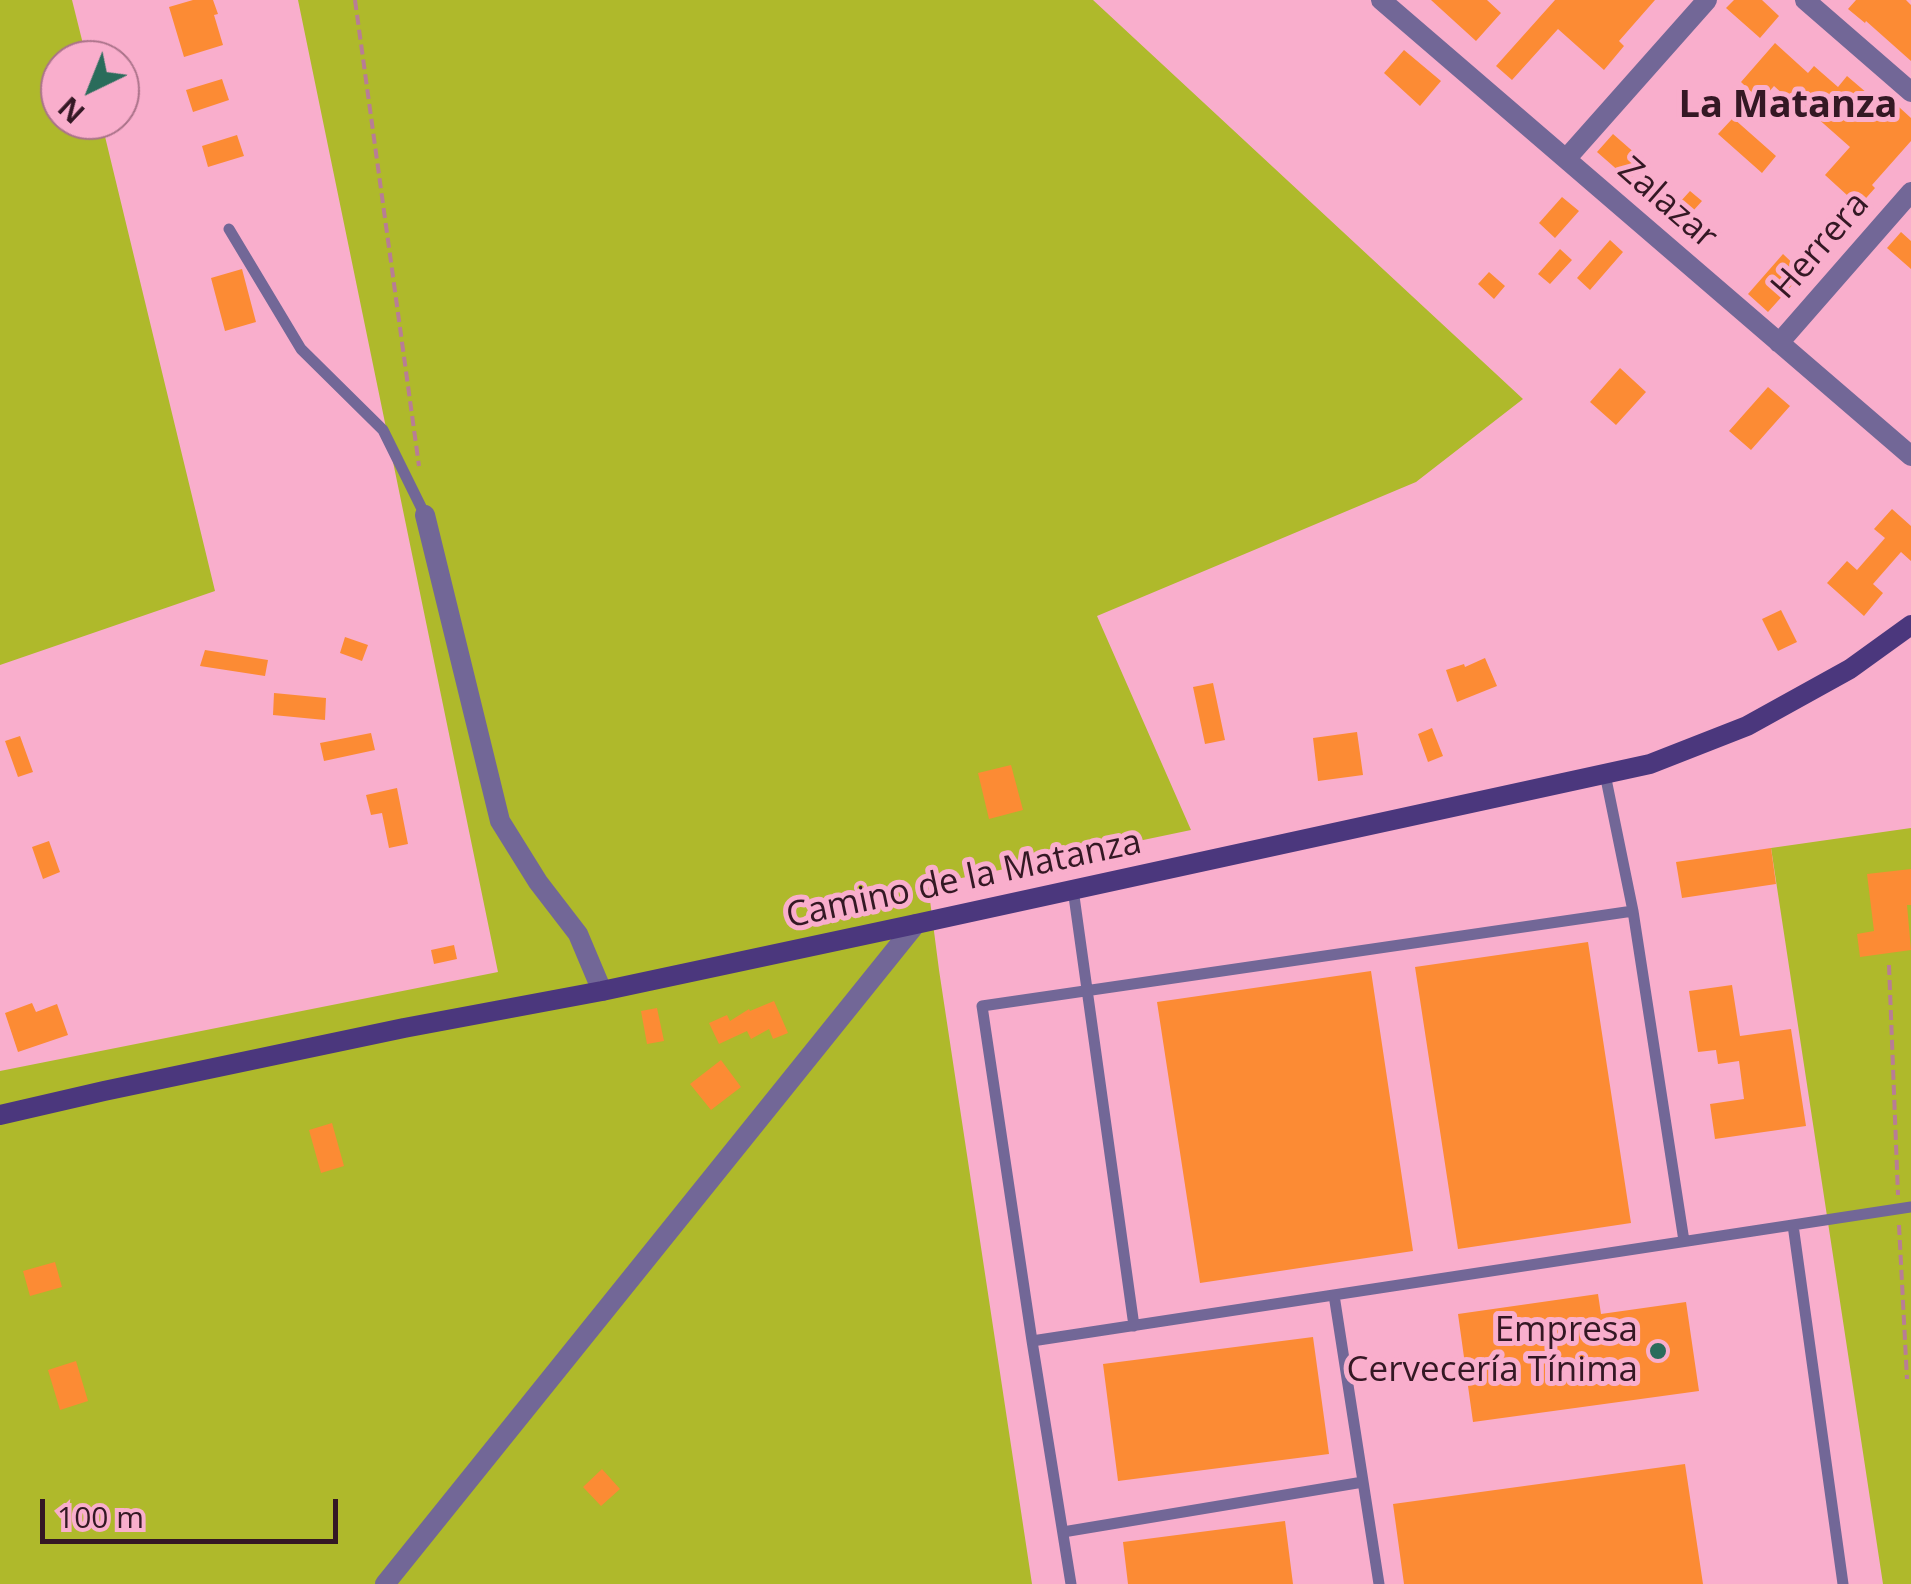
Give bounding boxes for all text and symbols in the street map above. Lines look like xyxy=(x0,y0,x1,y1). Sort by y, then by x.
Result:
north arrow xyxy=(40,40,140,140)
district label: La Matanza xyxy=(1679,83,1897,129)
text: N xyxy=(50,89,92,132)
street label: Zalazar xyxy=(1609,149,1725,259)
street label: Herrera xyxy=(1763,184,1879,308)
street label: Camino de la Matanza xyxy=(783,822,1145,938)
place label: Empresa Cervecería Tínima xyxy=(1346,1310,1638,1392)
marker: Empresa Cervecería Tínima xyxy=(1647,1340,1669,1362)
scale bar xyxy=(45,1479,342,1541)
text: 100 m xyxy=(57,1496,144,1537)

